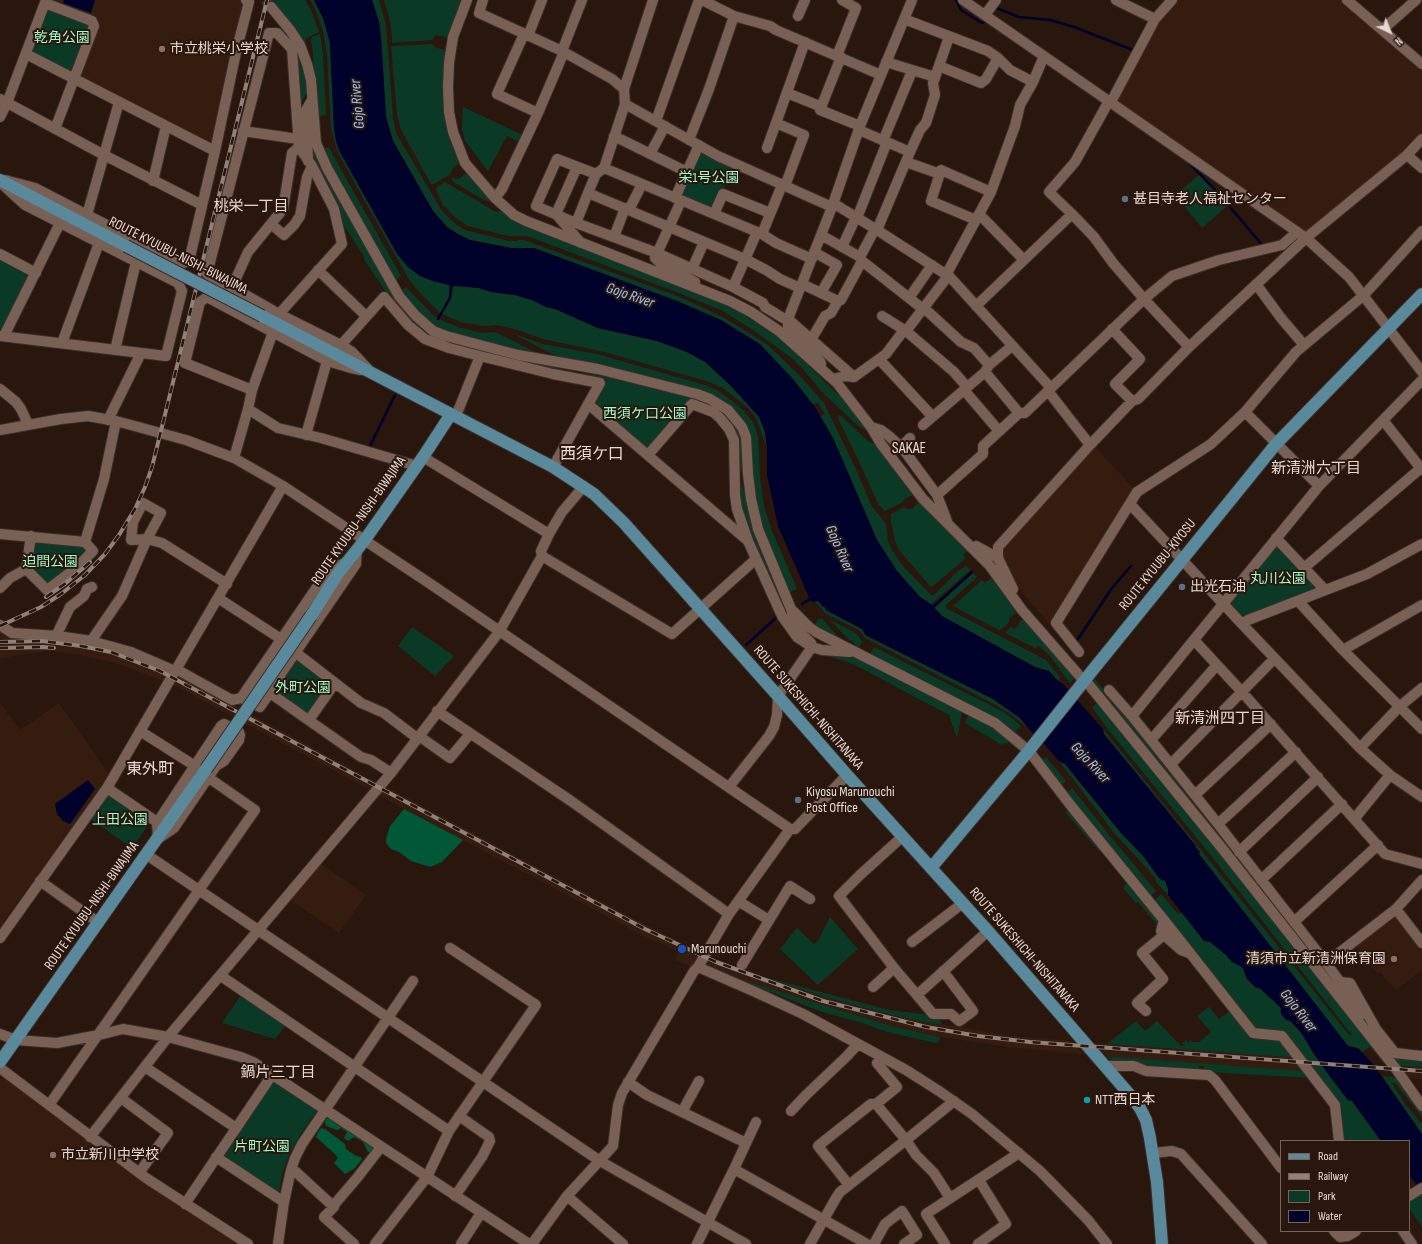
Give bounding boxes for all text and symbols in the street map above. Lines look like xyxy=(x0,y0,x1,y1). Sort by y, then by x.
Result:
north arrow xyxy=(1370,12,1410,52)
park label: 乾角公園 xyxy=(34,30,90,46)
text: N xyxy=(1392,34,1405,48)
place label: 市立桃栄小学校 xyxy=(170,41,268,57)
marker: 市立桃栄小学校 xyxy=(157,44,167,54)
water label: Gojo River xyxy=(347,78,369,130)
park label: 栄1号公園 xyxy=(679,170,739,186)
place label: 甚目寺老人福祉センター xyxy=(1133,191,1287,207)
marker: 甚目寺老人福祉センター xyxy=(1120,194,1130,204)
district label: 桃栄一丁目 xyxy=(214,198,288,216)
street label: ROUTE KYUUBU-NISHI-BIWAJIMA xyxy=(106,214,250,298)
water label: Gojo River xyxy=(604,279,656,313)
park label: 西須ケ口公園 xyxy=(603,406,687,422)
district label: SAKAE xyxy=(889,439,929,459)
district label: 西須ケ口 xyxy=(560,445,624,465)
street label: ROUTE KYUUBU-NISHI-BIWAJIMA xyxy=(308,453,410,589)
district label: 新清洲六丁目 xyxy=(1271,460,1361,478)
street label: ROUTE KYUUBU-KIYOSU xyxy=(1116,516,1200,614)
water label: Gojo River xyxy=(821,523,857,575)
park label: 迫間公園 xyxy=(22,554,78,570)
park label: 丸川公園 xyxy=(1250,571,1306,587)
place label: 出光石油 xyxy=(1190,579,1246,595)
marker: 出光石油 xyxy=(1177,582,1187,592)
street label: ROUTE SUKESHICHI-NISHITANAKA xyxy=(749,642,867,774)
park label: 外町公園 xyxy=(275,680,331,696)
district label: 新清洲四丁目 xyxy=(1175,710,1265,728)
water label: Gojo River xyxy=(1066,739,1114,787)
district label: 東外町 xyxy=(126,760,174,780)
place label: Kiyosu Marunouchi Post Office xyxy=(806,784,895,816)
marker: Kiyosu Marunouchi Post Office xyxy=(793,795,803,805)
park label: 上田公園 xyxy=(92,812,148,828)
street label: ROUTE KYUUBU-NISHI-BIWAJIMA xyxy=(41,838,143,974)
street label: ROUTE SUKESHICHI-NISHITANAKA xyxy=(965,884,1083,1016)
place label: Marunouchi xyxy=(691,941,746,957)
marker: Marunouchi xyxy=(676,943,688,955)
place label: 清須市立新清洲保育園 xyxy=(1246,951,1386,967)
marker: 清須市立新清洲保育園 xyxy=(1389,954,1399,964)
water label: Gojo River xyxy=(1276,986,1320,1036)
district label: 鍋片三丁目 xyxy=(241,1064,315,1082)
place label: NTT西日本 xyxy=(1095,1092,1156,1108)
marker: NTT西日本 xyxy=(1082,1095,1092,1105)
park label: 片町公園 xyxy=(234,1139,290,1155)
legend xyxy=(1280,1140,1410,1232)
place label: 市立新川中学校 xyxy=(61,1147,159,1163)
text: Road xyxy=(1318,1149,1338,1164)
marker: 市立新川中学校 xyxy=(48,1150,58,1160)
text: Railway xyxy=(1318,1169,1348,1184)
text: Park xyxy=(1318,1189,1336,1204)
text: Water xyxy=(1318,1209,1342,1224)

